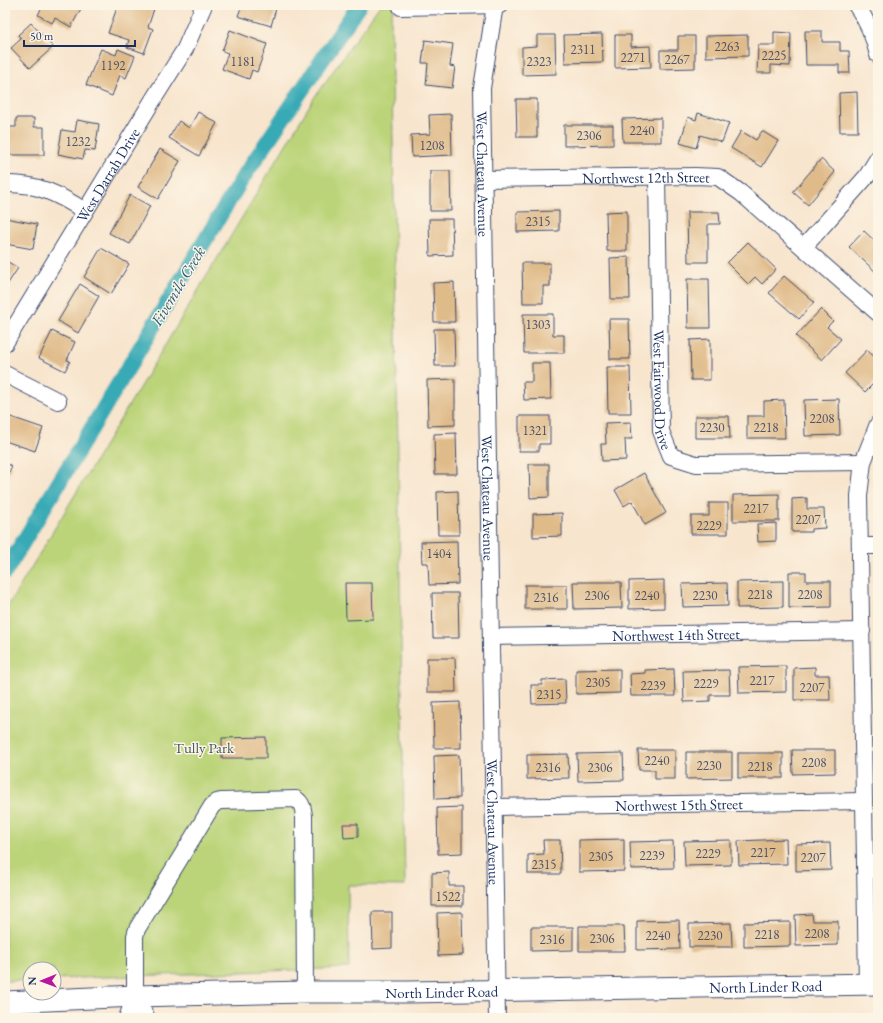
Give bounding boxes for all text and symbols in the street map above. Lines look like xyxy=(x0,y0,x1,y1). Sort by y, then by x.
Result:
scale bar xyxy=(24,22,135,48)
text: 50 m xyxy=(30,28,54,44)
house number: 2263 xyxy=(715,38,739,55)
house number: 2311 xyxy=(571,41,595,58)
house number: 2225 xyxy=(762,47,786,64)
house number: 2271 xyxy=(621,49,645,66)
house number: 2267 xyxy=(665,51,690,68)
house number: 1181 xyxy=(231,53,255,70)
house number: 2323 xyxy=(527,53,551,70)
house number: 1192 xyxy=(101,57,126,74)
street label: West Chateau Avenue xyxy=(473,111,494,237)
house number: 2240 xyxy=(630,122,654,139)
street label: West Darrah Drive xyxy=(72,124,143,225)
house number: 2306 xyxy=(577,127,601,144)
house number: 1232 xyxy=(66,133,91,150)
house number: 1208 xyxy=(420,137,444,154)
street label: Northwest 12th Street xyxy=(582,166,710,187)
house number: 2315 xyxy=(526,213,550,230)
water label: Fivemile Creek xyxy=(146,242,210,330)
house number: 1303 xyxy=(526,316,550,333)
street label: West Fairwood Drive xyxy=(650,330,677,452)
house number: 2208 xyxy=(810,410,834,427)
house number: 2230 xyxy=(700,419,724,436)
house number: 2218 xyxy=(754,419,778,436)
house number: 1321 xyxy=(523,422,547,439)
street label: West Chateau Avenue xyxy=(478,435,499,561)
house number: 2217 xyxy=(744,500,769,517)
house number: 2207 xyxy=(796,511,821,528)
house number: 2229 xyxy=(697,517,722,534)
house number: 1404 xyxy=(427,545,452,562)
house number: 2218 xyxy=(748,586,772,603)
house number: 2208 xyxy=(798,586,822,603)
house number: 2306 xyxy=(585,587,609,604)
house number: 2240 xyxy=(635,587,659,604)
house number: 2230 xyxy=(693,587,717,604)
house number: 2316 xyxy=(534,589,558,606)
street label: Northwest 14th Street xyxy=(612,623,740,645)
house number: 2217 xyxy=(750,672,775,689)
house number: 2305 xyxy=(586,674,610,691)
house number: 2229 xyxy=(694,675,719,692)
house number: 2239 xyxy=(641,677,666,694)
house number: 2207 xyxy=(800,679,825,696)
house number: 2315 xyxy=(537,686,561,703)
park label: Tully Park xyxy=(174,738,235,757)
house number: 2240 xyxy=(645,752,669,769)
house number: 2208 xyxy=(802,754,826,771)
house number: 2230 xyxy=(697,757,721,774)
house number: 2218 xyxy=(748,758,772,775)
street label: West Chateau Avenue xyxy=(483,759,504,885)
house number: 2316 xyxy=(536,759,560,776)
house number: 2306 xyxy=(588,759,612,776)
street label: Northwest 15th Street xyxy=(615,793,743,815)
house number: 2217 xyxy=(751,844,776,861)
house number: 2229 xyxy=(696,845,721,862)
house number: 2239 xyxy=(640,847,665,864)
house number: 2305 xyxy=(589,848,613,865)
house number: 2207 xyxy=(801,849,826,866)
house number: 2315 xyxy=(532,856,556,873)
house number: 1522 xyxy=(436,888,461,905)
house number: 2208 xyxy=(805,925,829,942)
house number: 2218 xyxy=(755,926,779,943)
house number: 2240 xyxy=(646,927,670,944)
house number: 2230 xyxy=(698,927,722,944)
house number: 2306 xyxy=(590,930,614,947)
house number: 2316 xyxy=(540,931,564,948)
north arrow xyxy=(22,961,62,1001)
street label: North Linder Road xyxy=(709,975,823,996)
text: N xyxy=(25,977,39,986)
street label: North Linder Road xyxy=(385,981,499,1002)

